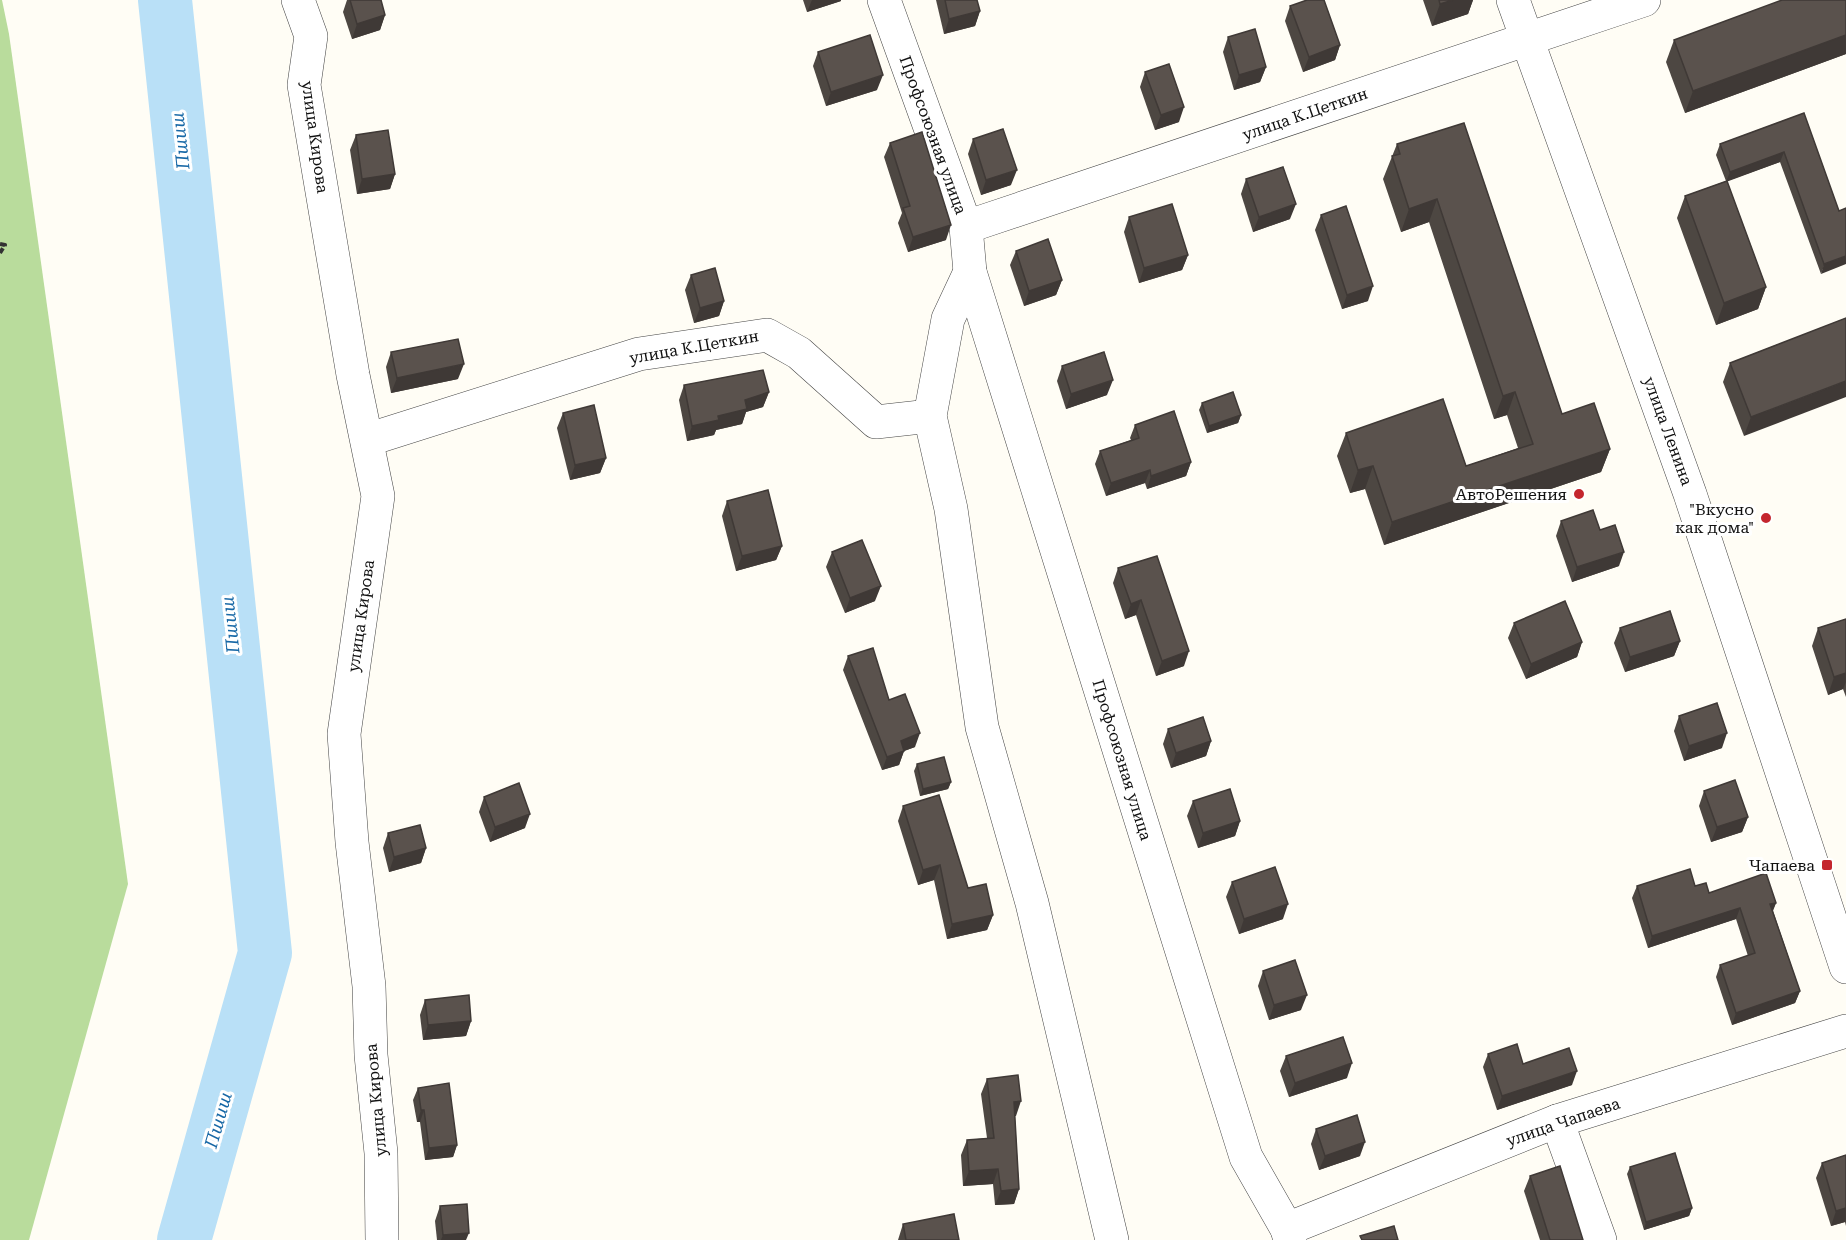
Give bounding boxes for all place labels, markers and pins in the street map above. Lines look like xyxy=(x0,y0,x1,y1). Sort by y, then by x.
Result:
place label: АвтоРешения xyxy=(1456,485,1567,504)
marker: АвтоРешения xyxy=(1572,487,1586,501)
place label: "Вкусно как дома" xyxy=(1675,500,1754,537)
marker: "Вкусно как дома" xyxy=(1759,511,1773,525)
place label: Чапаева xyxy=(1749,856,1815,875)
marker: Чапаева xyxy=(1820,858,1834,872)

